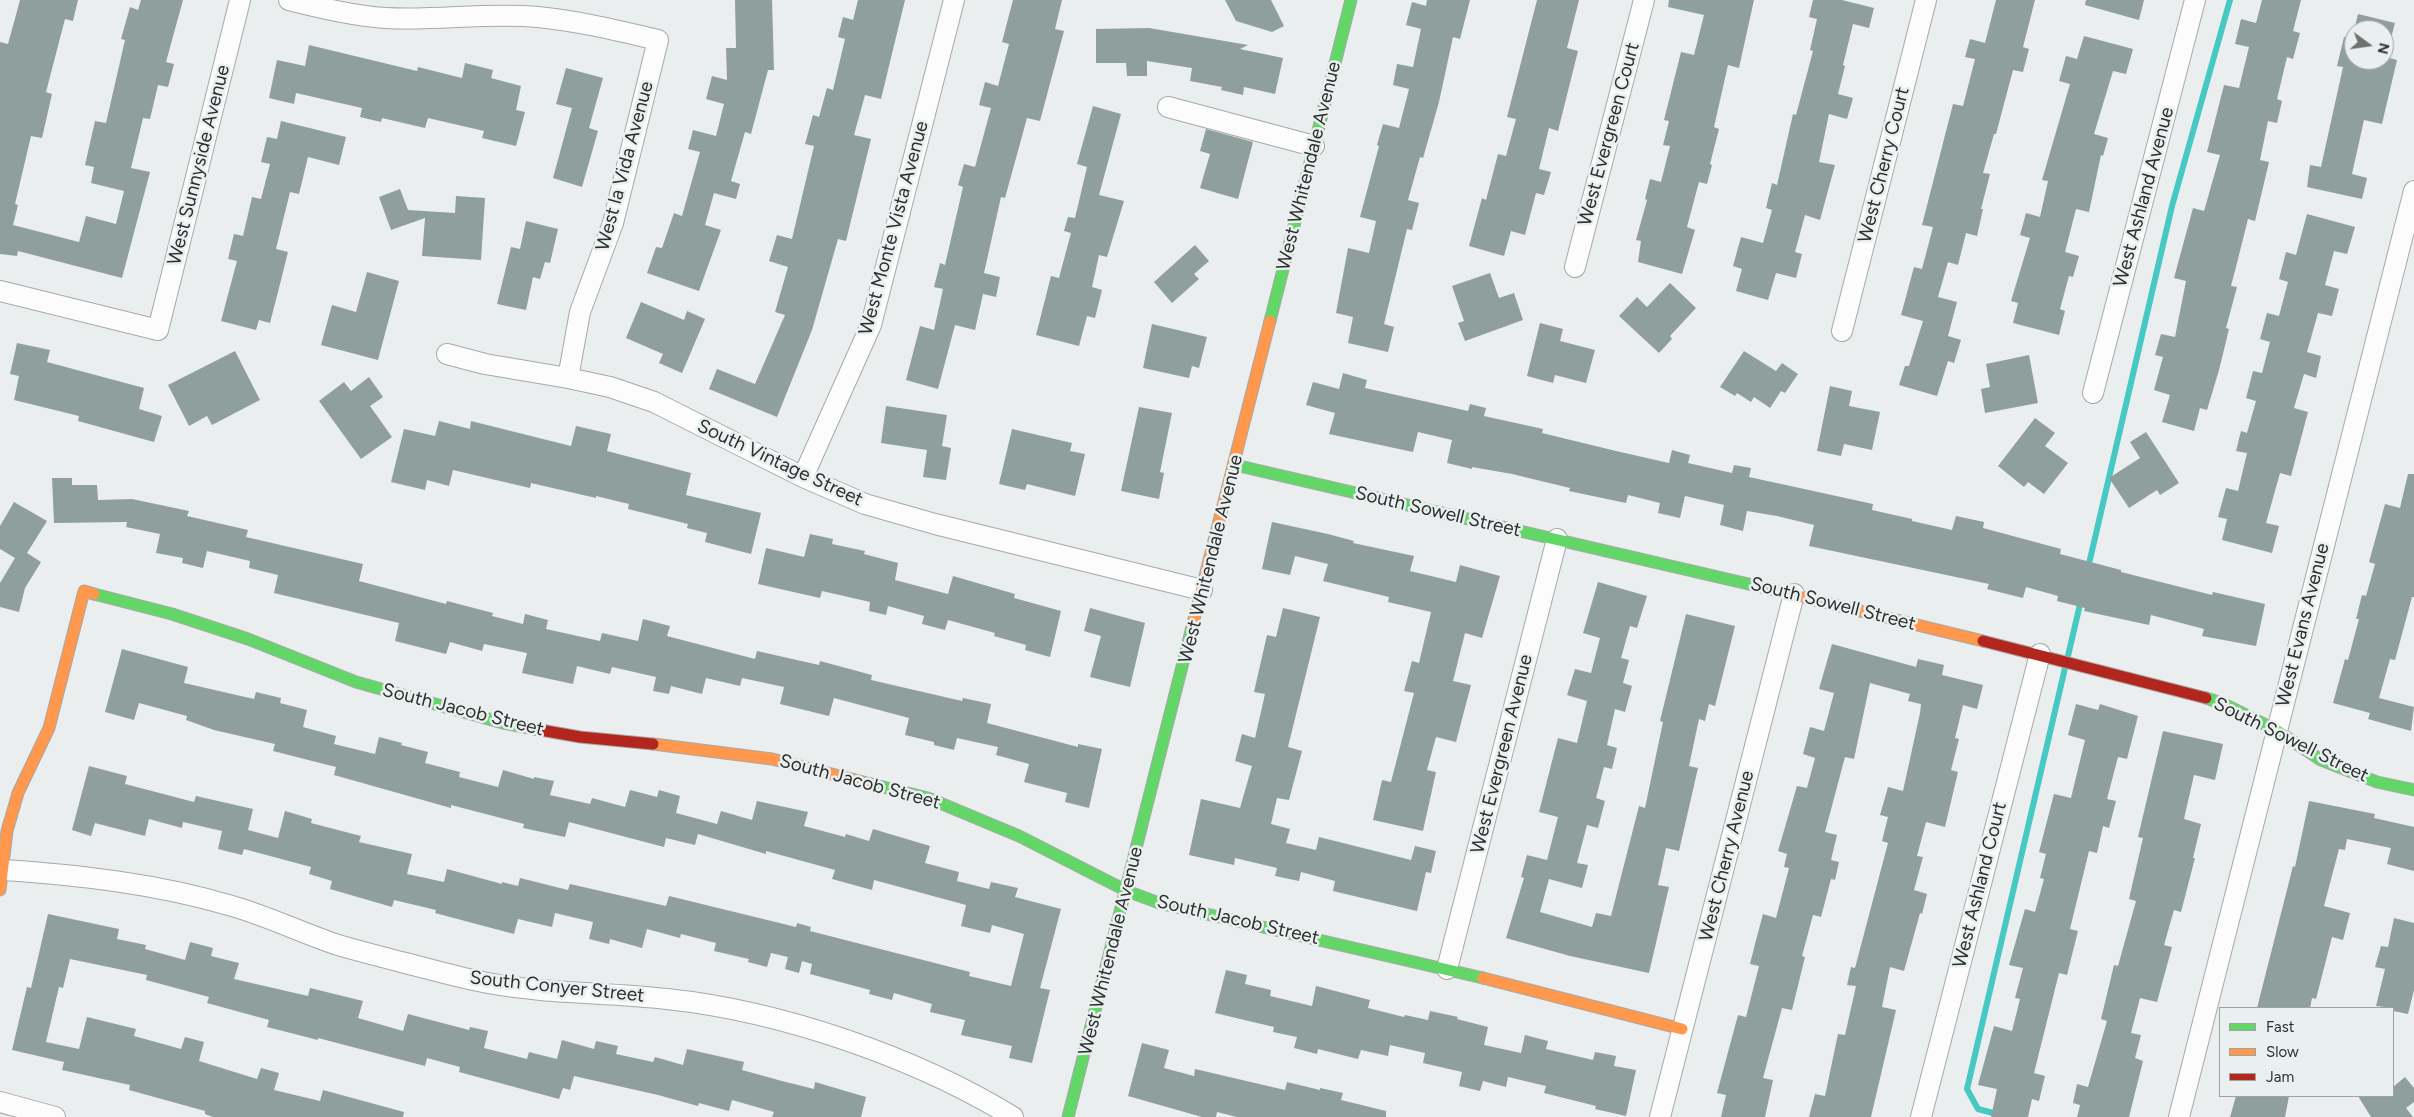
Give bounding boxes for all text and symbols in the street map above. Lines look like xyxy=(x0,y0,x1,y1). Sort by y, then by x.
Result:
north arrow xyxy=(2344,20,2394,70)
street label: West Evergreen Court xyxy=(1574,40,1644,228)
text: N xyxy=(2374,41,2393,56)
street label: West Whitendale Avenue xyxy=(1272,59,1346,273)
street label: West Sunnyside Avenue xyxy=(163,62,235,268)
street label: West la Vida Avenue xyxy=(591,79,659,253)
street label: West Cherry Court xyxy=(1854,85,1914,245)
street label: West Ashland Avenue xyxy=(2109,104,2179,290)
street label: West Monte Vista Avenue xyxy=(854,118,934,338)
street label: South Vintage Street xyxy=(694,415,866,511)
street label: West Whitendale Avenue xyxy=(1174,452,1248,666)
street label: South Sowell Street xyxy=(1353,482,1523,542)
street label: West Evans Avenue xyxy=(2272,541,2334,709)
street label: South Sowell Street xyxy=(1748,572,1918,636)
street label: West Evergreen Avenue xyxy=(1466,652,1538,856)
street label: South Jacob Street xyxy=(380,679,546,741)
street label: South Sowell Street xyxy=(2210,693,2372,787)
street label: South Jacob Street xyxy=(777,750,943,814)
street label: West Cherry Avenue xyxy=(1695,768,1759,944)
street label: West Ashland Court xyxy=(1948,800,2012,970)
street label: West Whitendale Avenue xyxy=(1074,844,1148,1058)
street label: South Jacob Street xyxy=(1155,890,1321,950)
street label: South Conyer Street xyxy=(469,966,645,1008)
legend xyxy=(2219,1007,2394,1097)
text: Fast xyxy=(2266,1018,2294,1036)
text: Slow xyxy=(2266,1043,2299,1061)
text: Jam xyxy=(2266,1068,2294,1086)

